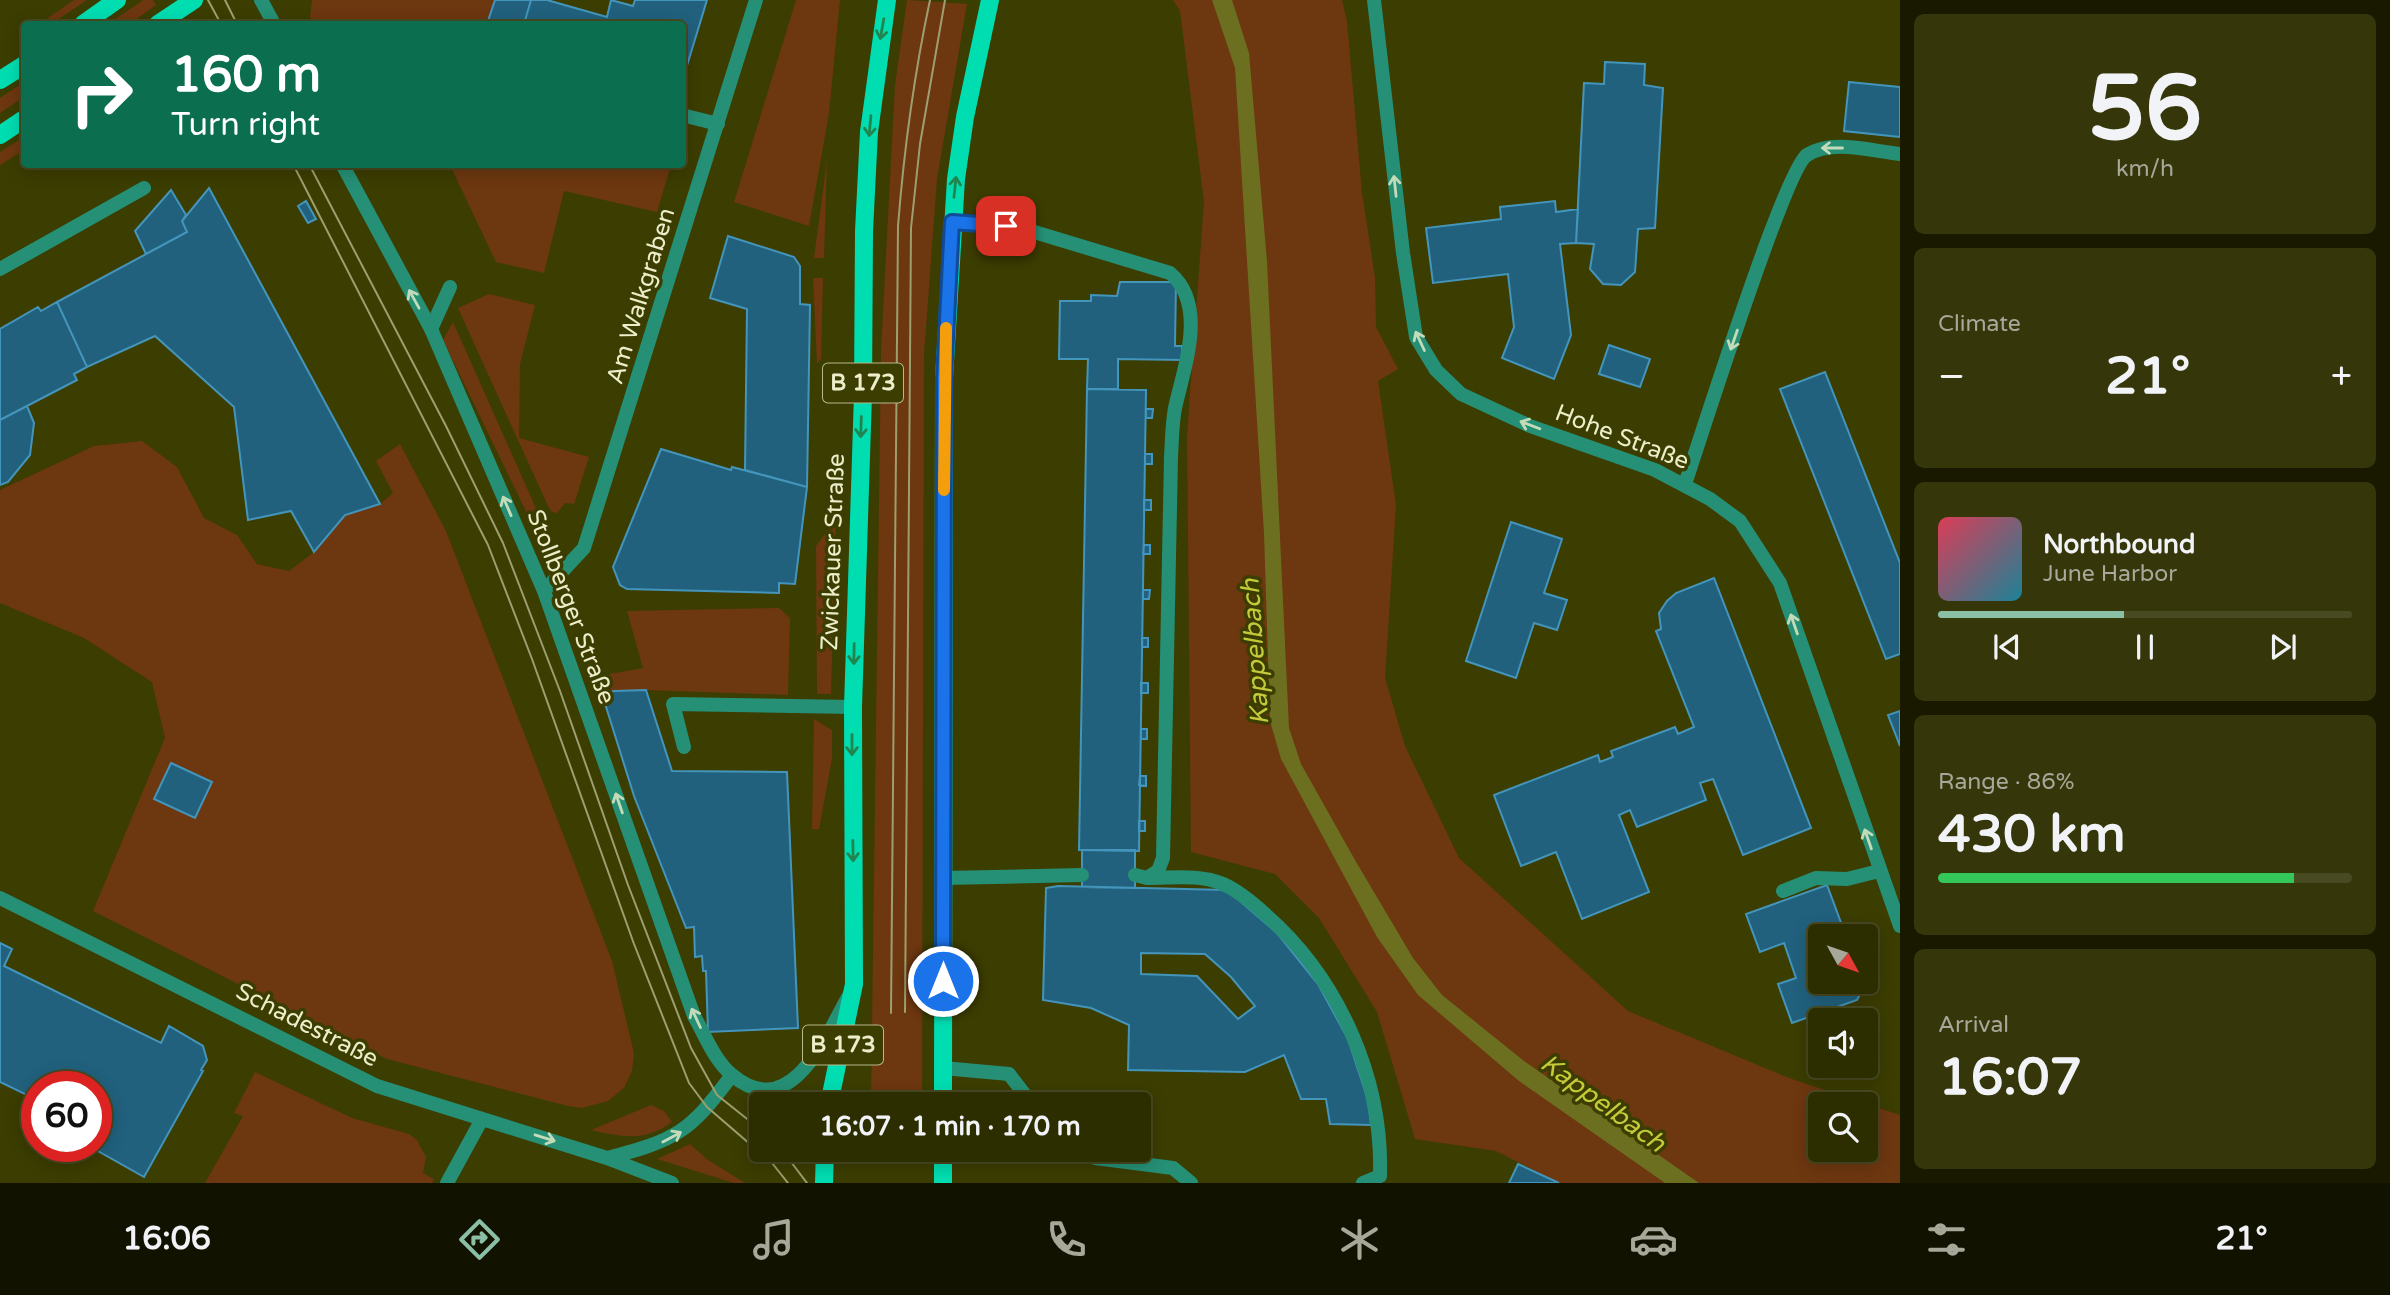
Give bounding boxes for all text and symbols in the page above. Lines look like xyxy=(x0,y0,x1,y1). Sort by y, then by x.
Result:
one-way arrow xyxy=(875,17,888,40)
text: 160 m xyxy=(171,46,321,105)
icon: right xyxy=(56,49,147,140)
text: 56 xyxy=(2088,54,2202,164)
text: Turn right xyxy=(171,106,320,144)
one-way arrow xyxy=(863,114,876,137)
one-way arrow xyxy=(1821,141,1844,154)
text: km/h xyxy=(2116,155,2174,183)
one-way arrow xyxy=(1388,175,1401,197)
one-way arrow xyxy=(949,177,962,199)
pin xyxy=(976,196,1036,256)
street label: Am Walkgraben xyxy=(600,204,682,388)
icon: arrive xyxy=(987,207,1025,245)
one-way arrow xyxy=(407,289,421,309)
text: Climate xyxy=(1938,310,2021,338)
one-way arrow xyxy=(1727,328,1739,350)
one-way arrow xyxy=(1413,331,1426,352)
text: 21° xyxy=(2105,345,2190,408)
text: − xyxy=(1938,354,1965,400)
text: + xyxy=(2331,354,2352,400)
road number: B 173 xyxy=(823,364,903,402)
street label: Hohe Straße xyxy=(1551,398,1693,476)
one-way arrow xyxy=(855,415,868,438)
one-way arrow xyxy=(1520,418,1541,431)
street label: Zwickauer Straße xyxy=(815,453,851,651)
one-way arrow xyxy=(500,496,513,517)
street label: Stollberger Straße xyxy=(521,506,621,708)
text: Northbound xyxy=(2043,529,2195,560)
text: June Harbor xyxy=(2043,560,2177,588)
water label: Kappelbach xyxy=(1234,577,1276,726)
one-way arrow xyxy=(1787,613,1799,635)
icon: previous xyxy=(1988,628,2026,666)
icon: pause xyxy=(2126,628,2164,666)
icon: next xyxy=(2264,628,2302,666)
one-way arrow xyxy=(847,643,860,666)
one-way arrow xyxy=(846,733,859,756)
text: Range · 86% xyxy=(1938,768,2074,796)
one-way arrow xyxy=(612,793,624,815)
text: 430 km xyxy=(1938,803,2126,866)
one-way arrow xyxy=(1861,828,1874,850)
one-way arrow xyxy=(846,839,860,862)
north arrow xyxy=(1808,924,1878,994)
map controls xyxy=(1808,924,1878,1162)
position arrow xyxy=(906,944,980,1018)
street label: Schadestraße xyxy=(231,977,383,1073)
one-way arrow xyxy=(688,1008,702,1029)
button: sound xyxy=(1808,1008,1878,1078)
text: Arrival xyxy=(1938,1011,2009,1039)
road number: B 173 xyxy=(803,1026,883,1064)
text: 16:07 xyxy=(1938,1046,2082,1109)
water label: Kappelbach xyxy=(1535,1047,1672,1159)
speed limit sign: 60 xyxy=(21,1071,112,1162)
button: search xyxy=(1808,1092,1878,1162)
text: 16:07 · 1 min · 170 m xyxy=(819,1111,1081,1142)
one-way arrow xyxy=(661,1130,681,1144)
one-way arrow xyxy=(533,1133,555,1146)
icon: directions xyxy=(455,1215,504,1264)
icon: music xyxy=(749,1215,798,1264)
icon: phone xyxy=(1042,1215,1091,1264)
icon: climate xyxy=(1335,1215,1384,1264)
icon: car xyxy=(1629,1215,1678,1264)
icon: filters xyxy=(1922,1215,1971,1264)
text: 16:06 xyxy=(122,1220,211,1258)
text: 21° xyxy=(2215,1220,2268,1258)

